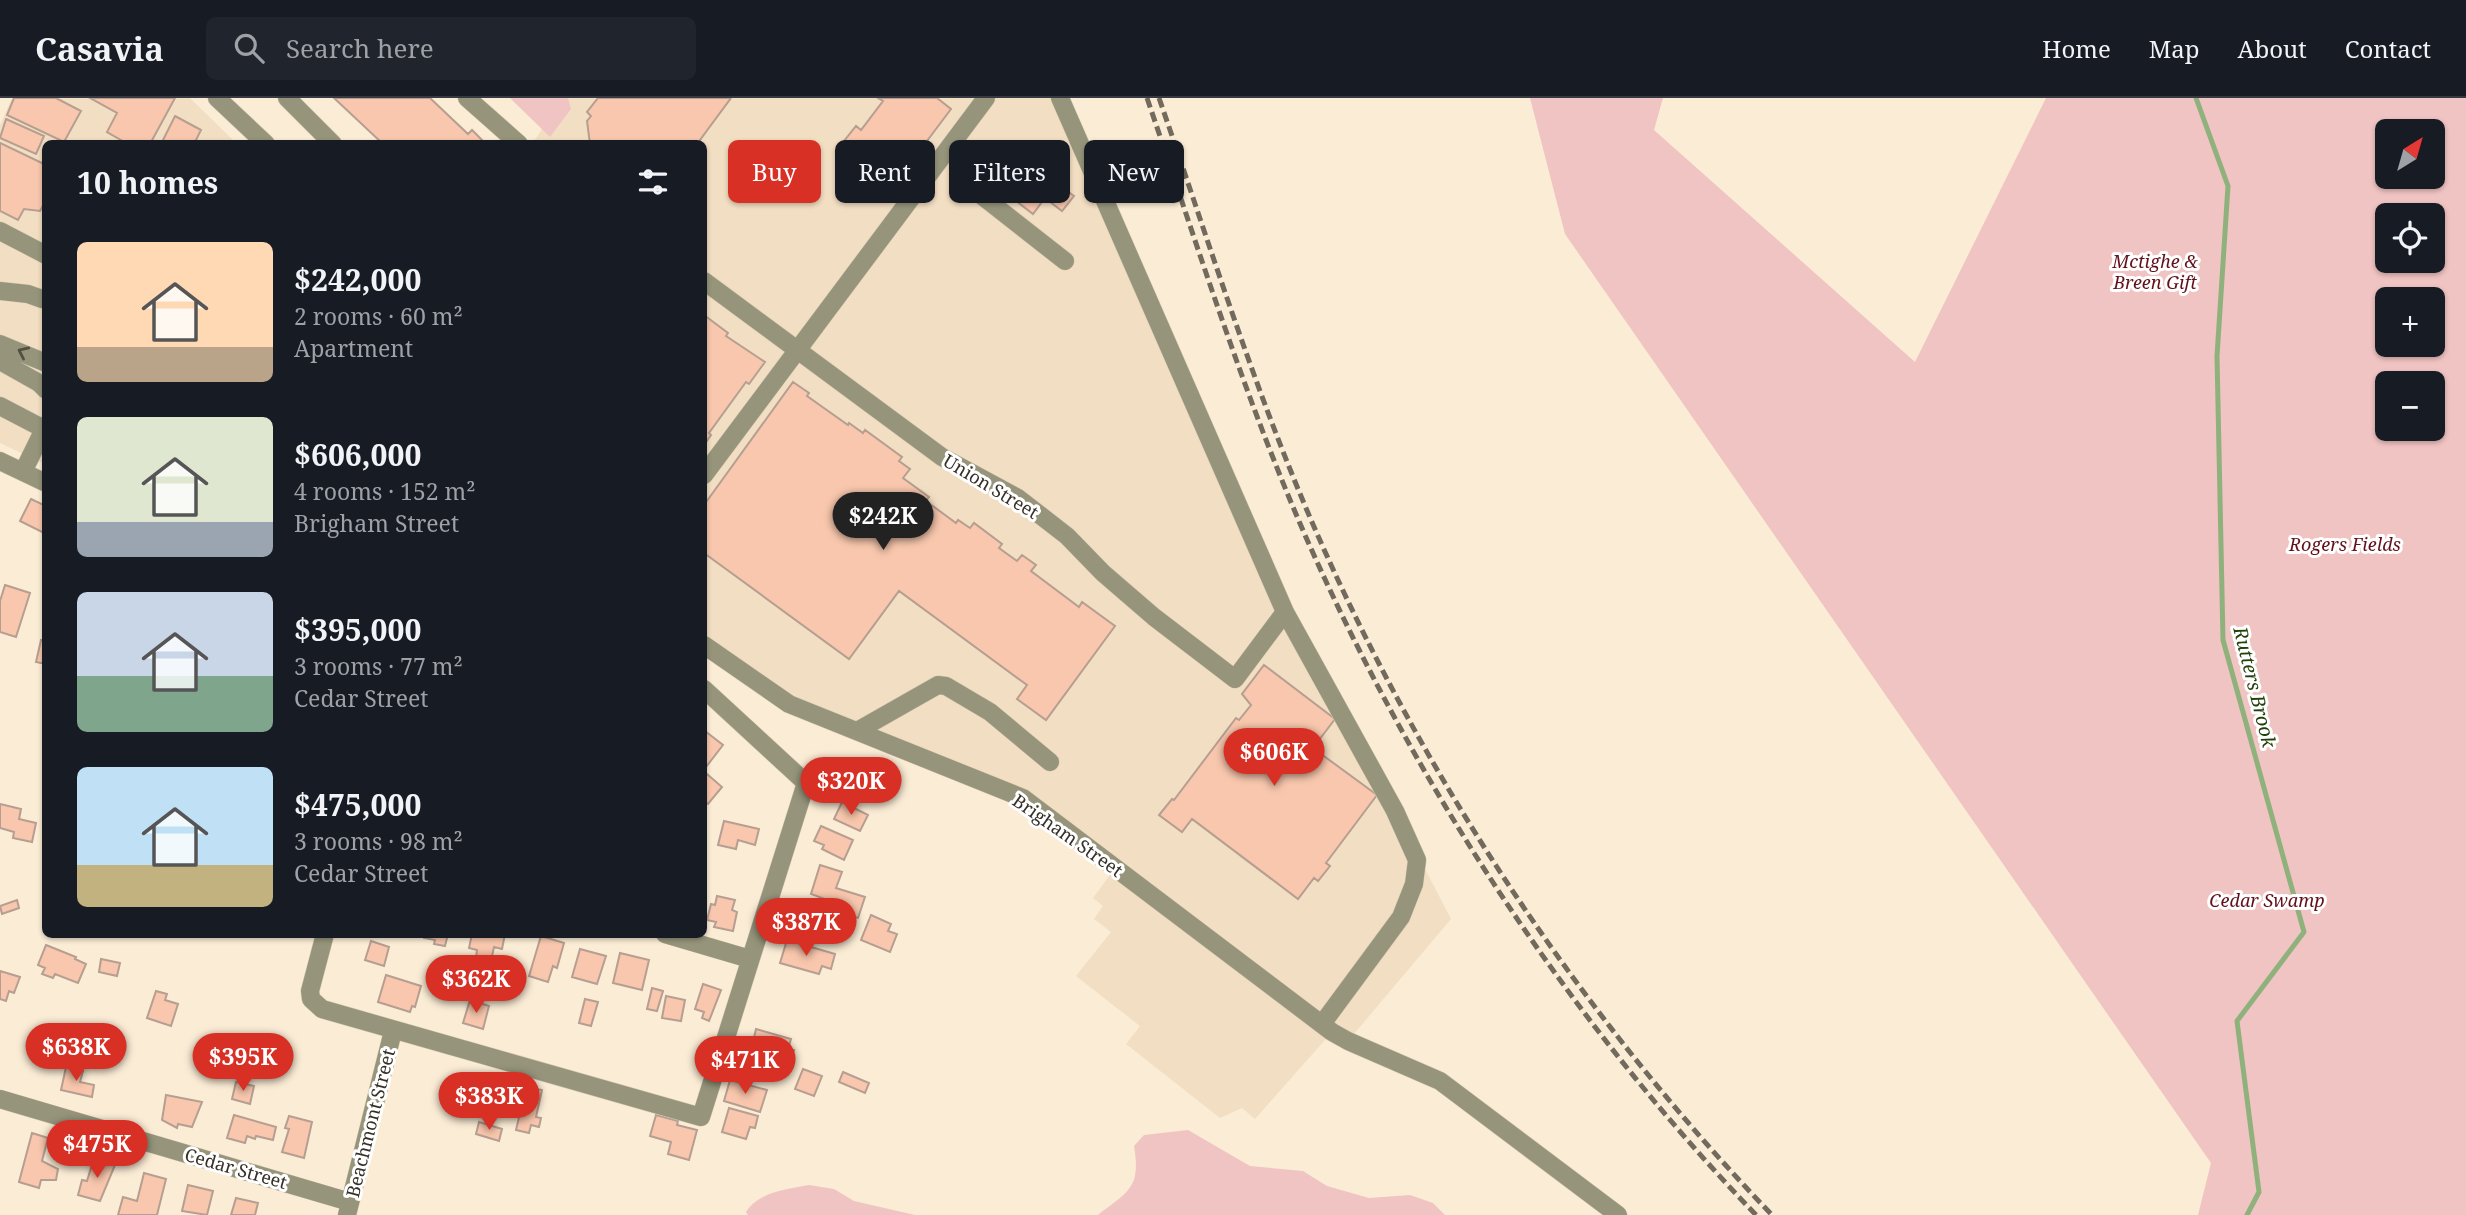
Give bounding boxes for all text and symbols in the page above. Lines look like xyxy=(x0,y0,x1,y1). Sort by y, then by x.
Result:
search box xyxy=(206,17,696,80)
text: Casavia xyxy=(35,26,164,71)
icon: search xyxy=(230,29,268,67)
text: Search here xyxy=(286,30,434,66)
text: Home xyxy=(2042,32,2111,65)
text: Map xyxy=(2149,32,2200,65)
text: About xyxy=(2238,32,2307,65)
text: Contact xyxy=(2345,32,2431,65)
north arrow xyxy=(2375,119,2445,189)
map controls xyxy=(2375,119,2445,441)
chip: Buy xyxy=(728,140,821,203)
chip: Rent xyxy=(835,140,935,203)
chip: Filters xyxy=(949,140,1070,203)
chip: New xyxy=(1084,140,1184,203)
text: 10 homes xyxy=(77,162,218,203)
icon: filters xyxy=(634,163,672,201)
button: locate xyxy=(2375,203,2445,273)
park label: Mctighe & Breen Gift xyxy=(2111,249,2198,294)
text: $242,000 xyxy=(294,259,421,300)
icon: home xyxy=(133,270,217,354)
button: + xyxy=(2375,287,2445,357)
text: 2 rooms · 60 m² xyxy=(294,300,463,332)
text: Apartment xyxy=(294,332,413,364)
one-way arrow xyxy=(18,347,30,361)
button: − xyxy=(2375,371,2445,441)
text: $606,000 xyxy=(294,434,421,475)
icon: home xyxy=(133,445,217,529)
street label: Union Street xyxy=(939,448,1043,524)
text: 4 rooms · 152 m² xyxy=(294,475,476,507)
pin: $242K xyxy=(834,492,932,552)
text: $242K xyxy=(849,499,917,531)
text: Brigham Street xyxy=(294,507,459,539)
park label: Rogers Fields xyxy=(2288,532,2401,556)
text: $395,000 xyxy=(294,609,421,650)
icon: home xyxy=(133,620,217,704)
water label: Rutters Brook xyxy=(2227,623,2283,751)
text: 3 rooms · 77 m² xyxy=(294,650,463,682)
text: Cedar Street xyxy=(294,682,428,714)
pin: $606K xyxy=(1225,728,1323,788)
text: $606K xyxy=(1240,735,1308,767)
pin: $320K xyxy=(802,758,900,817)
text: $320K xyxy=(817,764,885,796)
text: $475,000 xyxy=(294,784,421,825)
street label: Brigham Street xyxy=(1008,788,1128,882)
icon: home xyxy=(133,795,217,879)
text: 3 rooms · 98 m² xyxy=(294,825,463,857)
text: Cedar Street xyxy=(294,857,428,889)
park label: Cedar Swamp xyxy=(2209,888,2325,912)
pin: $387K xyxy=(757,898,855,958)
text: $387K xyxy=(772,905,840,937)
pin: $362K xyxy=(427,956,525,1015)
text: $362K xyxy=(442,962,510,994)
pin: $638K xyxy=(27,1024,125,1083)
text: $638K xyxy=(42,1030,110,1062)
pin: $395K xyxy=(194,1034,292,1093)
pin: $471K xyxy=(696,1037,794,1096)
text: $395K xyxy=(209,1040,277,1072)
text: $471K xyxy=(711,1043,779,1075)
street label: Beachmont Street xyxy=(340,1046,400,1200)
pin: $383K xyxy=(440,1072,538,1132)
text: $383K xyxy=(455,1079,523,1111)
pin: $475K xyxy=(48,1121,146,1180)
text: $475K xyxy=(63,1127,131,1159)
street label: Cedar Street xyxy=(182,1142,290,1194)

